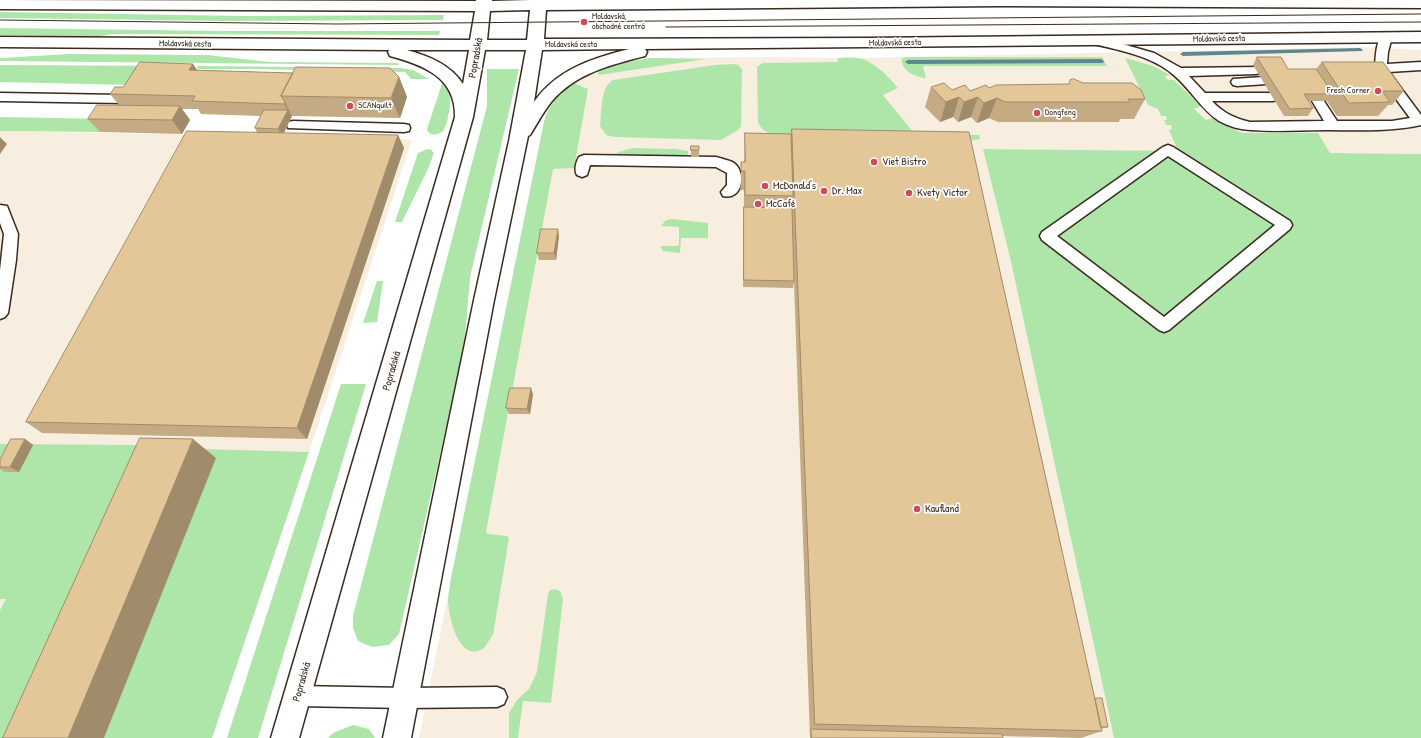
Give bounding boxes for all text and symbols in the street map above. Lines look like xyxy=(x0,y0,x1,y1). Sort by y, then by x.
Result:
place label: Moldavská, obchodné centrá xyxy=(592,12,645,33)
marker: Moldavská, obchodné centrá xyxy=(579,17,589,27)
street label: Moldavská cesta xyxy=(1193,33,1245,45)
street label: Popradská xyxy=(466,37,486,79)
street label: Moldavská cesta xyxy=(869,37,921,49)
street label: Moldavská cesta xyxy=(159,38,211,50)
street label: Moldavská cesta xyxy=(545,40,597,50)
place label: Fresh Corner xyxy=(1327,86,1370,96)
marker: Fresh Corner xyxy=(1373,86,1383,96)
marker: SCANquilt xyxy=(345,101,355,111)
place label: SCANquilt xyxy=(358,101,392,111)
marker: Dongfeng xyxy=(1032,108,1042,118)
place label: Dongfeng xyxy=(1045,108,1076,118)
place label: Viet Bistro xyxy=(882,155,926,169)
marker: Viet Bistro xyxy=(869,157,879,167)
place label: McDonald's xyxy=(773,179,816,193)
marker: McDonald's xyxy=(760,181,770,191)
place label: Dr. Max xyxy=(832,184,862,198)
marker: Dr. Max xyxy=(819,186,829,196)
place label: Kvety Victor xyxy=(917,186,968,200)
marker: Kvety Victor xyxy=(904,188,914,198)
place label: McCafé xyxy=(766,197,795,211)
marker: McCafé xyxy=(753,199,763,209)
street label: Popradská xyxy=(380,350,404,392)
place label: Kaufland xyxy=(925,502,959,516)
marker: Kaufland xyxy=(912,504,922,514)
street label: Popradská xyxy=(290,661,314,703)

